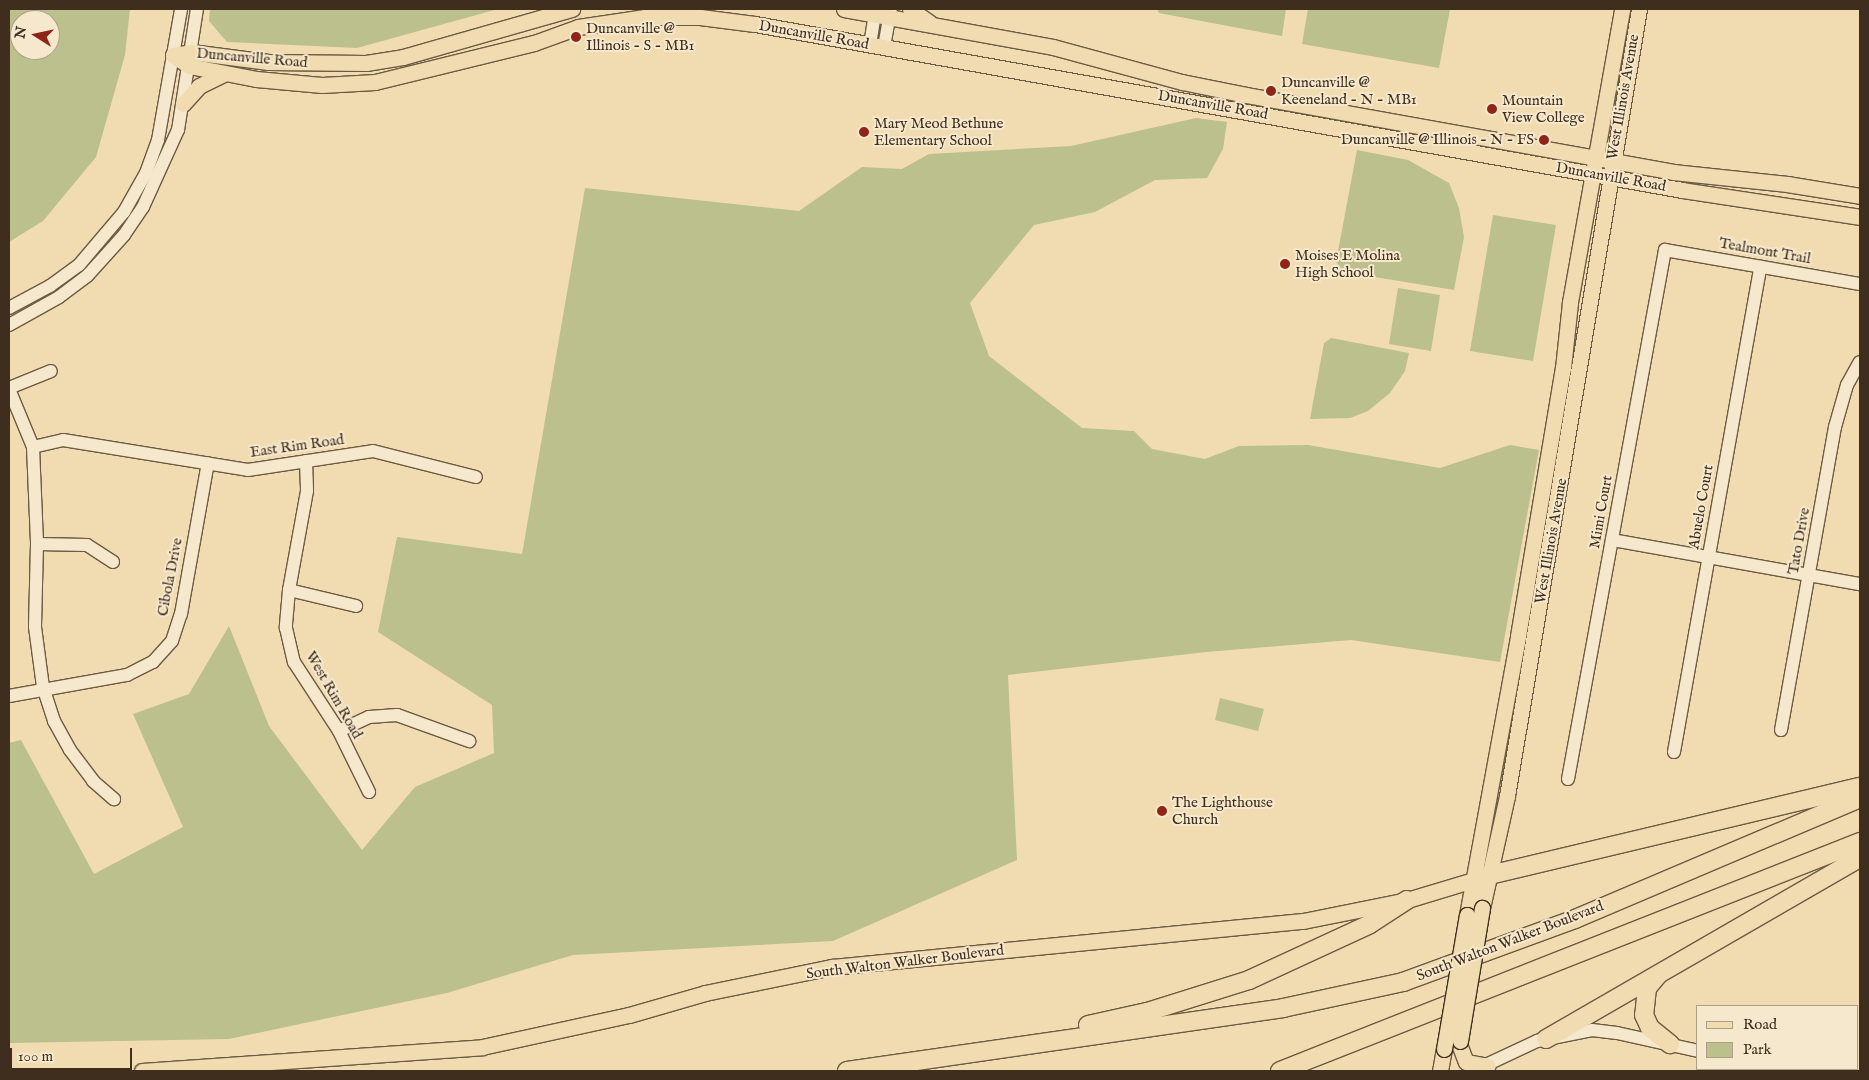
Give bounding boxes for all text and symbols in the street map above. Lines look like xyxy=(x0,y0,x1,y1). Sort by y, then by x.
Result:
north arrow xyxy=(10,10,60,60)
street label: Duncanville Road xyxy=(758,16,870,54)
place label: Duncanville @ Illinois - S - MB1 xyxy=(586,19,694,54)
text: N xyxy=(11,25,31,40)
marker: Duncanville @ Illinois - S - MB1 xyxy=(570,31,582,43)
street label: West Illinois Avenue xyxy=(1603,33,1643,161)
street label: Duncanville Road xyxy=(196,44,308,72)
place label: Duncanville @ Keeneland - N - MB1 xyxy=(1281,73,1417,108)
marker: Duncanville @ Keeneland - N - MB1 xyxy=(1265,85,1277,97)
street label: Duncanville Road xyxy=(1157,86,1269,124)
place label: Mountain View College xyxy=(1502,91,1585,126)
marker: Mountain View College xyxy=(1486,103,1498,115)
place label: Mary Meod Bethune Elementary School xyxy=(874,114,1003,149)
marker: Mary Meod Bethune Elementary School xyxy=(858,126,870,138)
place label: Duncanville @ Illinois - N - FS xyxy=(1341,131,1534,149)
marker: Duncanville @ Illinois - N - FS xyxy=(1538,134,1550,146)
street label: Duncanville Road xyxy=(1555,158,1667,196)
street label: Tealmont Trail xyxy=(1718,234,1812,268)
place label: Moises E Molina High School xyxy=(1295,246,1400,281)
marker: Moises E Molina High School xyxy=(1279,258,1291,270)
street label: East Rim Road xyxy=(249,430,345,462)
street label: Abuelo Court xyxy=(1685,463,1717,551)
street label: Mimi Court xyxy=(1586,474,1616,550)
street label: West Illinois Avenue xyxy=(1531,477,1571,605)
street label: Tato Drive xyxy=(1784,506,1814,576)
street label: Cibola Drive xyxy=(154,536,186,618)
street label: West Rim Road xyxy=(302,648,366,742)
place label: The Lighthouse Church xyxy=(1172,793,1273,828)
marker: The Lighthouse Church xyxy=(1156,805,1168,817)
street label: South Walton Walker Boulevard xyxy=(1414,897,1606,985)
street label: South Walton Walker Boulevard xyxy=(805,941,1005,983)
legend xyxy=(1696,1005,1859,1070)
text: Road xyxy=(1743,1015,1777,1034)
scale bar xyxy=(12,1038,135,1070)
text: Park xyxy=(1743,1040,1772,1059)
text: 100 m xyxy=(18,1047,53,1066)

